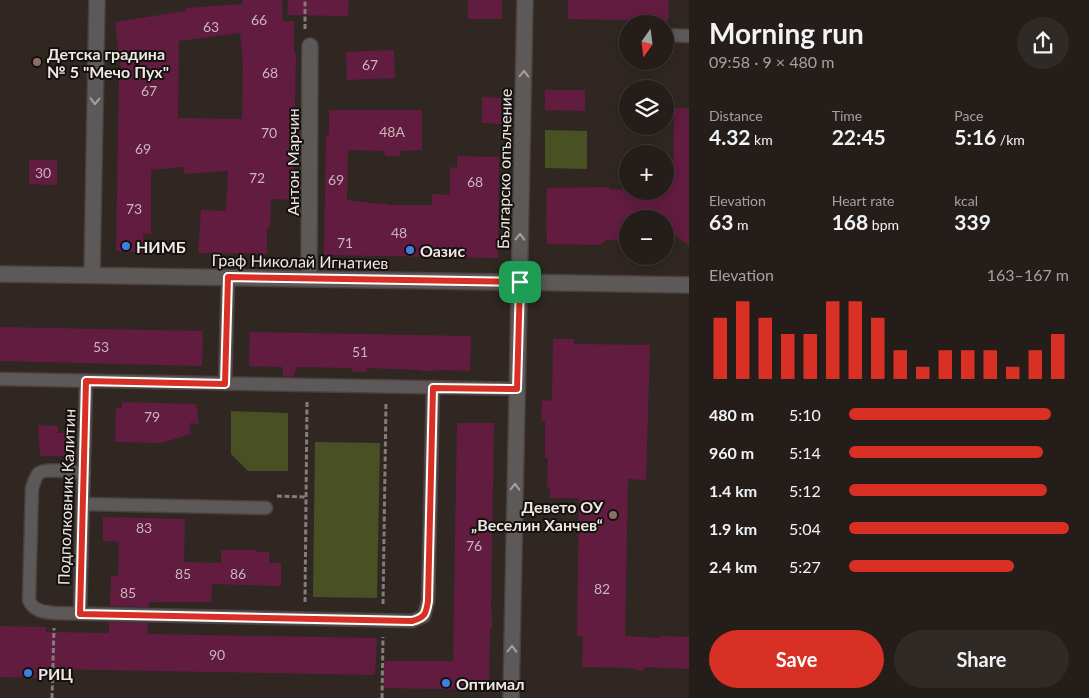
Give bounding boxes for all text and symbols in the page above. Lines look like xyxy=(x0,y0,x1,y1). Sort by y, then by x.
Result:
house number: 66 xyxy=(251,11,267,28)
north arrow xyxy=(619,15,674,70)
map controls xyxy=(619,15,674,265)
text: Morning run xyxy=(709,16,864,50)
button: share xyxy=(1017,17,1069,69)
house number: 63 xyxy=(203,18,219,35)
place label: Детска градина № 5 "Мечо Пух" xyxy=(47,44,169,81)
text: 09:58 · 9 × 480 m xyxy=(709,52,834,71)
marker: Детска градина № 5 "Мечо Пух" xyxy=(31,56,43,68)
house number: 67 xyxy=(362,56,378,73)
house number: 68 xyxy=(262,64,278,81)
one-way arrow xyxy=(519,70,529,78)
button: layers xyxy=(619,80,674,135)
house number: 67 xyxy=(141,82,157,99)
street label: Българско опълчение xyxy=(493,89,515,249)
one-way arrow xyxy=(90,97,101,105)
text: Distance xyxy=(709,107,763,124)
text: Time xyxy=(832,107,862,124)
text: Pace xyxy=(954,107,983,124)
street label: Антон Марчин xyxy=(283,108,302,216)
house number: 48А xyxy=(379,123,405,140)
house number: 70 xyxy=(261,124,277,141)
text: 4.32 xyxy=(709,124,751,149)
text: 22:45 xyxy=(832,124,886,149)
text: 5:16 xyxy=(954,124,996,149)
text: km xyxy=(751,131,773,148)
text: /km xyxy=(996,131,1025,148)
house number: 69 xyxy=(135,140,151,157)
button: + xyxy=(619,145,674,200)
house number: 30 xyxy=(35,164,51,181)
house number: 72 xyxy=(249,169,265,186)
house number: 69 xyxy=(328,171,344,188)
house number: 68 xyxy=(467,173,483,190)
text: Elevation xyxy=(709,192,766,209)
text: Heart rate xyxy=(832,192,894,209)
text: kcal xyxy=(954,192,978,209)
house number: 73 xyxy=(126,200,142,217)
text: 63 xyxy=(709,209,733,234)
text: 168 xyxy=(832,209,868,234)
text: 339 xyxy=(954,209,991,234)
button: − xyxy=(619,210,674,265)
text: m xyxy=(733,216,748,233)
text: bpm xyxy=(868,216,899,233)
house number: 48 xyxy=(391,224,407,241)
one-way arrow xyxy=(515,233,526,241)
house number: 71 xyxy=(337,234,353,251)
place label: НИМБ xyxy=(136,237,186,256)
marker: НИМБ xyxy=(120,240,132,252)
place label: Оазис xyxy=(420,241,465,260)
marker: Оазис xyxy=(404,244,416,256)
street label: Граф Николай Игнатиев xyxy=(211,250,389,272)
pin xyxy=(499,261,541,303)
text: Elevation xyxy=(709,265,774,284)
text: 163–167 m xyxy=(987,265,1069,284)
icon: arrive xyxy=(506,268,534,296)
house number: 53 xyxy=(93,338,109,355)
house number: 51 xyxy=(352,343,368,360)
text: 480 m xyxy=(709,405,754,424)
text: 5:10 xyxy=(789,405,821,424)
house number: 79 xyxy=(144,408,160,425)
street label: Подполковник Калитин xyxy=(53,409,79,585)
text: 960 m xyxy=(709,443,754,462)
text: 5:14 xyxy=(789,443,821,462)
text: 1.4 km xyxy=(709,481,757,500)
text: 5:12 xyxy=(789,481,821,500)
one-way arrow xyxy=(510,483,521,491)
place label: Девето ОУ „Веселин Ханчев“ xyxy=(471,497,604,534)
marker: Девето ОУ „Веселин Ханчев“ xyxy=(607,509,619,521)
house number: 83 xyxy=(136,519,152,536)
text: 1.9 km xyxy=(709,519,757,538)
text: 5:04 xyxy=(789,519,821,538)
house number: 76 xyxy=(466,537,482,554)
text: 2.4 km xyxy=(709,557,757,576)
text: 5:27 xyxy=(789,557,821,576)
house number: 85 xyxy=(175,565,191,582)
house number: 86 xyxy=(230,565,246,582)
house number: 82 xyxy=(594,580,610,597)
house number: 85 xyxy=(120,584,136,601)
button: Save xyxy=(709,630,884,688)
button: Share xyxy=(894,630,1069,688)
one-way arrow xyxy=(507,645,517,653)
house number: 90 xyxy=(209,646,225,663)
place label: РИЦ xyxy=(38,664,73,683)
marker: РИЦ xyxy=(22,667,34,679)
place label: Оптимал xyxy=(456,674,525,693)
marker: Оптимал xyxy=(440,677,452,689)

